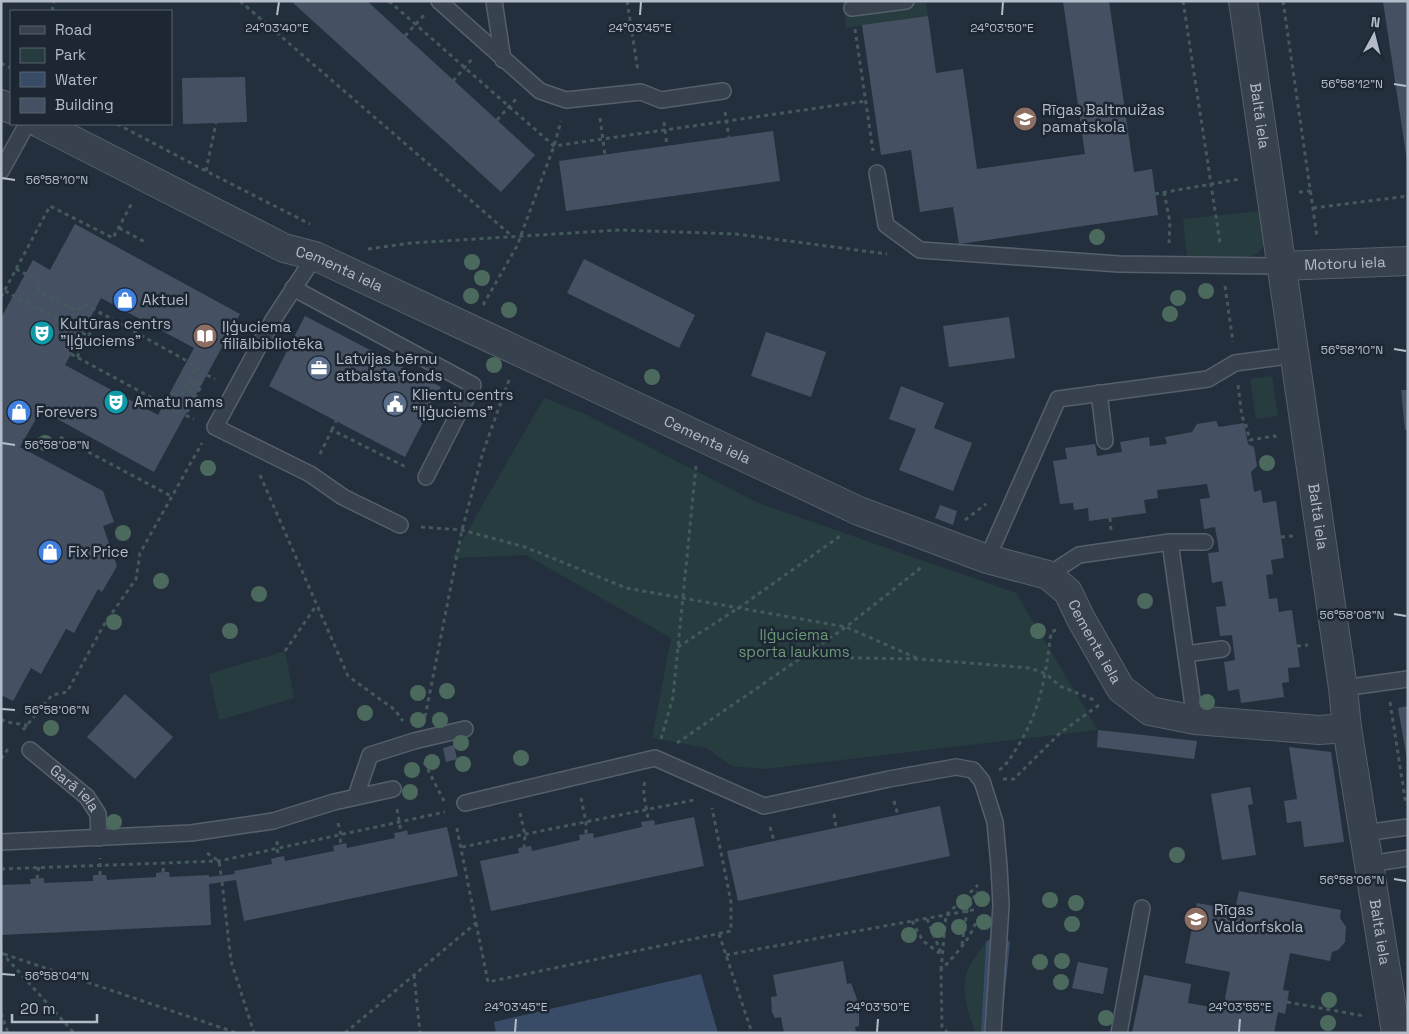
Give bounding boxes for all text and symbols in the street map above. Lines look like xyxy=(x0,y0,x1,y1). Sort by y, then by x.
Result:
legend xyxy=(10,10,172,125)
north arrow xyxy=(1349,10,1399,60)
text: N xyxy=(1370,13,1381,32)
text: Road xyxy=(55,20,92,39)
text: 24°03'40"E xyxy=(245,20,309,36)
text: 24°03'45"E xyxy=(609,20,672,36)
text: 24°03'50"E xyxy=(970,20,1034,36)
text: Park xyxy=(55,45,86,64)
text: Water xyxy=(55,70,98,89)
text: 56°58'12"N xyxy=(1321,76,1383,92)
street label: Baltā iela xyxy=(1246,81,1274,150)
text: Building xyxy=(55,95,114,114)
place label: Rīgas Baltmuižas pamatskola xyxy=(1042,100,1165,136)
school or university icon: Rīgas Baltmuižas pamatskola xyxy=(1012,106,1038,132)
text: 56°58'10"N xyxy=(26,172,88,188)
street label: Cementa iela xyxy=(294,241,387,296)
street label: Motoru iela xyxy=(1304,252,1386,274)
shop icon: Aktuel xyxy=(112,287,138,313)
place label: Aktuel xyxy=(142,290,188,309)
place label: Kultūras centrs "Iļģuciems" xyxy=(60,314,171,350)
place label: Iļģuciema filiālbibliotēka xyxy=(222,317,323,353)
theatre icon: Kultūras centrs "Iļģuciems" xyxy=(29,320,55,346)
library icon: Iļģuciema filiālbibliotēka xyxy=(192,323,218,349)
text: 56°58'10"N xyxy=(1321,342,1383,358)
place label: Latvijas bērnu atbalsta fonds xyxy=(336,349,442,385)
office icon: Latvijas bērnu atbalsta fonds xyxy=(306,355,332,381)
place label: Klientu centrs "Iļģuciems" xyxy=(412,385,514,421)
theatre icon: Amatu nams xyxy=(103,389,129,415)
public building icon: Klientu centrs "Iļģuciems" xyxy=(382,391,408,417)
place label: Amatu nams xyxy=(134,392,223,411)
shop icon: Forevers xyxy=(6,399,32,425)
place label: Forevers xyxy=(36,402,97,421)
street label: Cementa iela xyxy=(661,411,754,468)
text: 56°58'08"N xyxy=(24,437,90,453)
street label: Baltā iela xyxy=(1304,482,1333,551)
shop icon: Fix Price xyxy=(37,539,63,565)
place label: Fix Price xyxy=(68,542,129,561)
street label: Cementa iela xyxy=(1064,596,1126,687)
text: 56°58'08"N xyxy=(1319,607,1385,623)
park label: Iļģuciema sporta laukums xyxy=(738,625,850,661)
text: 56°58'06"N xyxy=(25,702,89,718)
street label: Garā iela xyxy=(46,760,104,815)
text: 56°58'06"N xyxy=(1320,872,1384,888)
street label: Baltā iela xyxy=(1366,898,1395,967)
place label: Rīgas Valdorfskola xyxy=(1214,900,1304,936)
school or university icon: Rīgas Valdorfskola xyxy=(1183,906,1209,932)
text: 56°58'04"N xyxy=(25,968,89,984)
scale bar xyxy=(12,992,98,1024)
text: 20 m xyxy=(20,999,55,1018)
text: 24°03'45"E xyxy=(485,999,548,1015)
text: 24°03'50"E xyxy=(846,999,910,1015)
text: 24°03'55"E xyxy=(1208,999,1272,1015)

